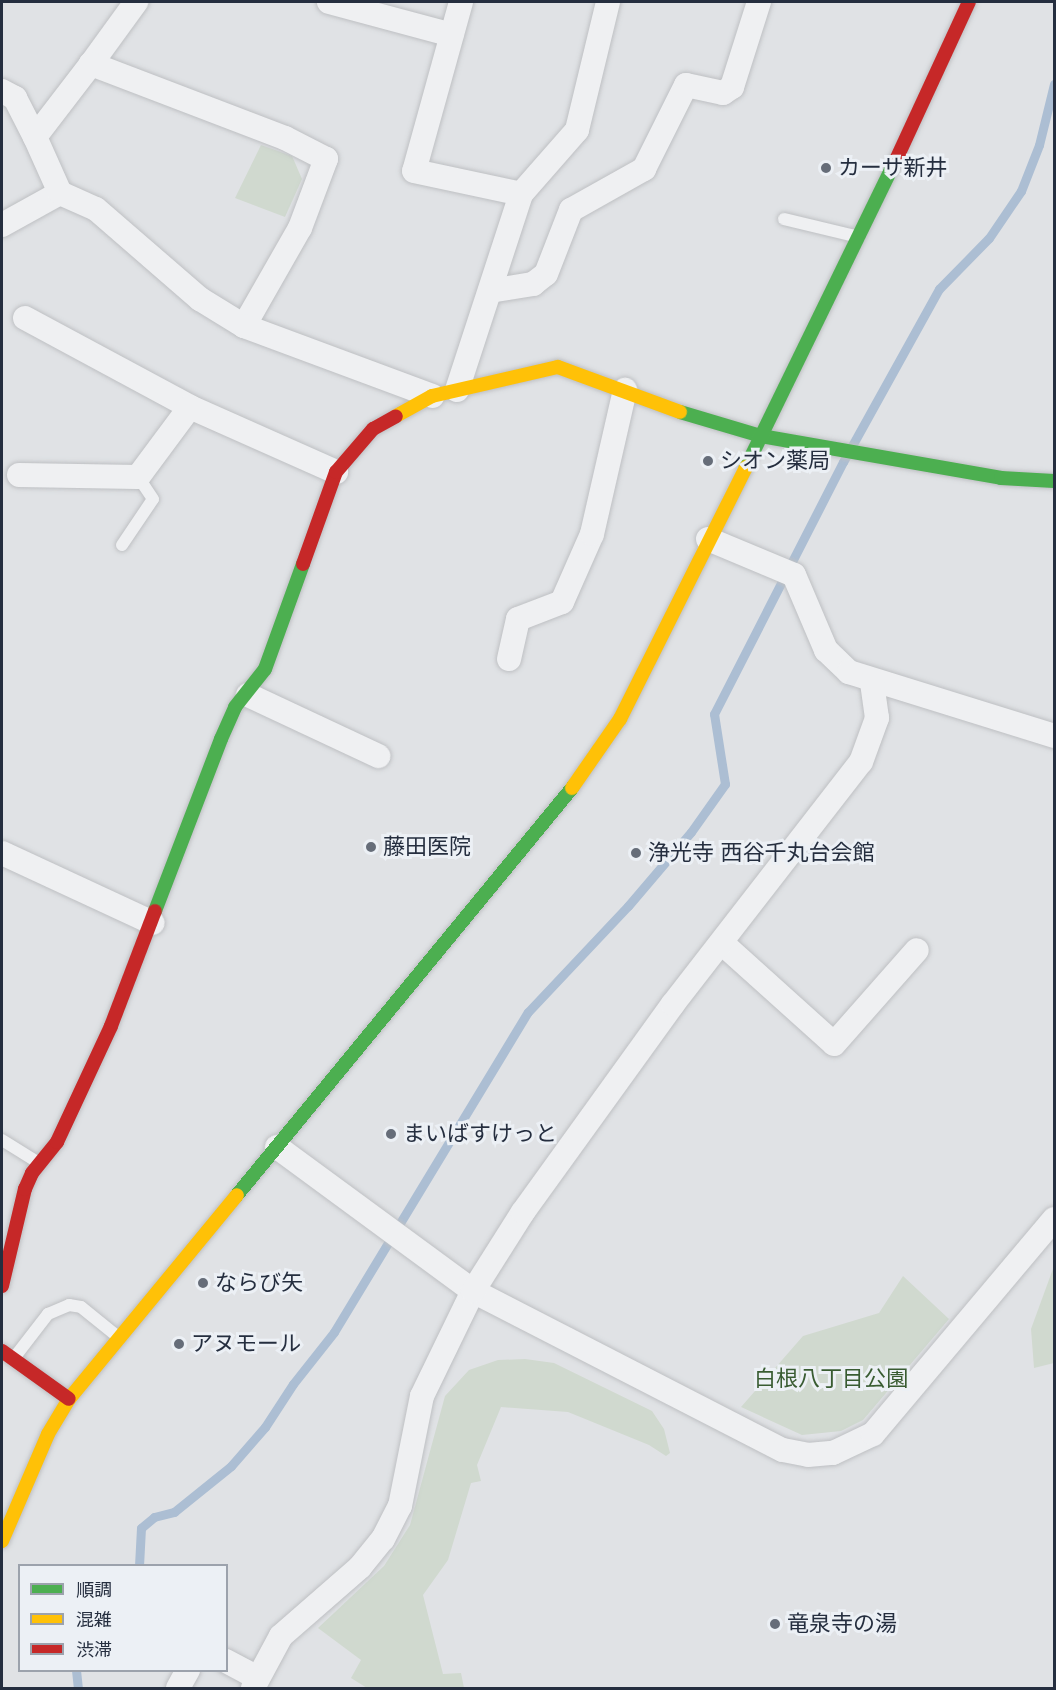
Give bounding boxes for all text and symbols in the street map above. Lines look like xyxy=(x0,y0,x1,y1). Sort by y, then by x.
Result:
place label: カーサ新井 xyxy=(838,155,948,181)
marker: カーサ新井 xyxy=(819,161,833,175)
place label: シオン薬局 xyxy=(720,448,830,474)
marker: シオン薬局 xyxy=(701,454,715,468)
place label: 藤田医院 xyxy=(383,834,471,860)
marker: 藤田医院 xyxy=(364,840,378,854)
place label: 浄光寺 西谷千丸台会館 xyxy=(648,840,875,866)
marker: 浄光寺 西谷千丸台会館 xyxy=(629,846,643,860)
place label: まいばすけっと xyxy=(403,1121,557,1147)
marker: まいばすけっと xyxy=(384,1127,398,1141)
place label: ならび矢 xyxy=(215,1270,303,1296)
marker: ならび矢 xyxy=(196,1276,210,1290)
place label: アヌモール xyxy=(191,1331,301,1357)
marker: アヌモール xyxy=(172,1337,186,1351)
park label: 白根八丁目公園 xyxy=(754,1366,908,1392)
legend xyxy=(18,1564,228,1672)
text: 順調 xyxy=(76,1577,112,1603)
text: 混雑 xyxy=(76,1607,112,1633)
place label: 竜泉寺の湯 xyxy=(787,1611,897,1637)
marker: 竜泉寺の湯 xyxy=(768,1617,782,1631)
text: 渋滞 xyxy=(76,1637,112,1663)

